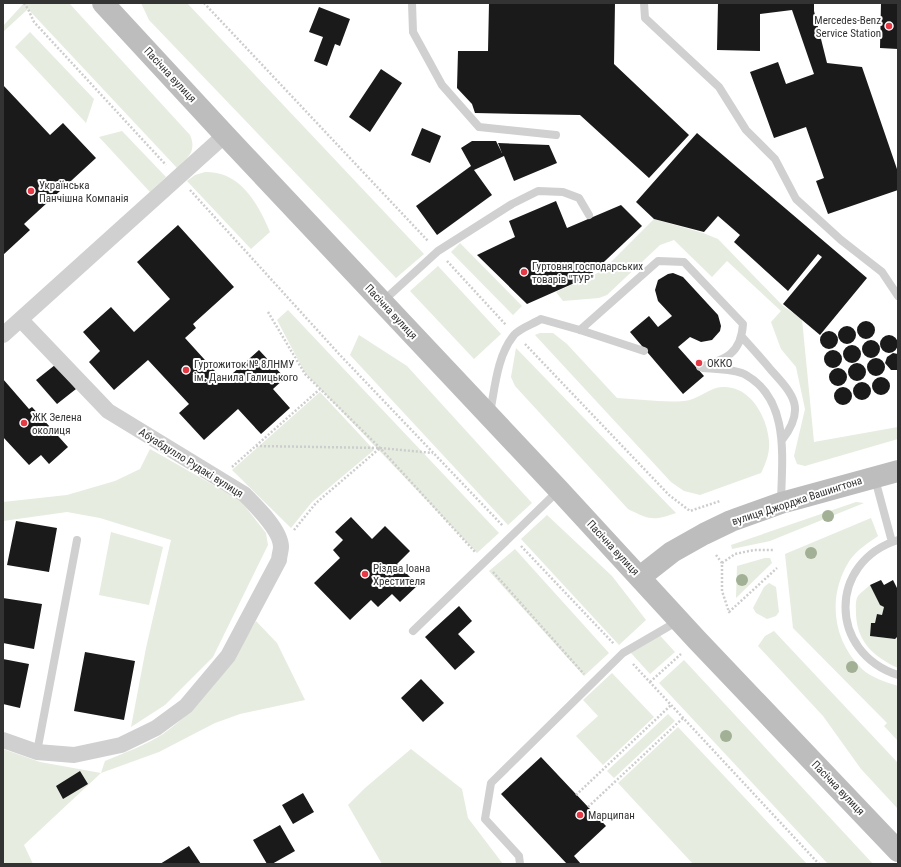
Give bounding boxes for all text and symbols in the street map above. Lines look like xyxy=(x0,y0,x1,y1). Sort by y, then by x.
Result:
place label: Mercedes-Benz Service Station xyxy=(814,14,881,40)
marker: Mercedes-Benz Service Station xyxy=(884,21,894,31)
street label: Пасічна вулиця xyxy=(141,45,199,105)
place label: Українська Панчішна Компанія xyxy=(39,179,129,205)
marker: Українська Панчішна Компанія xyxy=(26,186,36,196)
place label: Гуртовня господарських товарів "ТУР" xyxy=(532,260,643,286)
marker: Гуртовня господарських товарів "ТУР" xyxy=(519,267,529,277)
street label: Пасічна вулиця xyxy=(362,282,420,342)
place label: ОККО xyxy=(707,357,732,370)
place label: Гуртожиток № 8ЛНМУ ім. Данила Галицького xyxy=(194,358,299,384)
marker: ОККО xyxy=(694,358,704,368)
marker: Гуртожиток № 8ЛНМУ ім. Данила Галицького xyxy=(181,365,191,375)
place label: ЖК Зелена околиця xyxy=(32,411,82,437)
marker: ЖК Зелена околиця xyxy=(19,418,29,428)
street label: Абуабдулло Рудакі вулиця xyxy=(137,426,245,500)
street label: вулиця Джорджа Вашингтона xyxy=(730,474,864,528)
street label: Пасічна вулиця xyxy=(584,518,642,578)
place label: Різдва Іоана Хрестителя xyxy=(373,562,430,588)
marker: Різдва Іоана Хрестителя xyxy=(360,569,370,579)
street label: Пасічна вулиця xyxy=(809,758,867,818)
place label: Марципан xyxy=(588,809,635,822)
marker: Марципан xyxy=(575,810,585,820)

